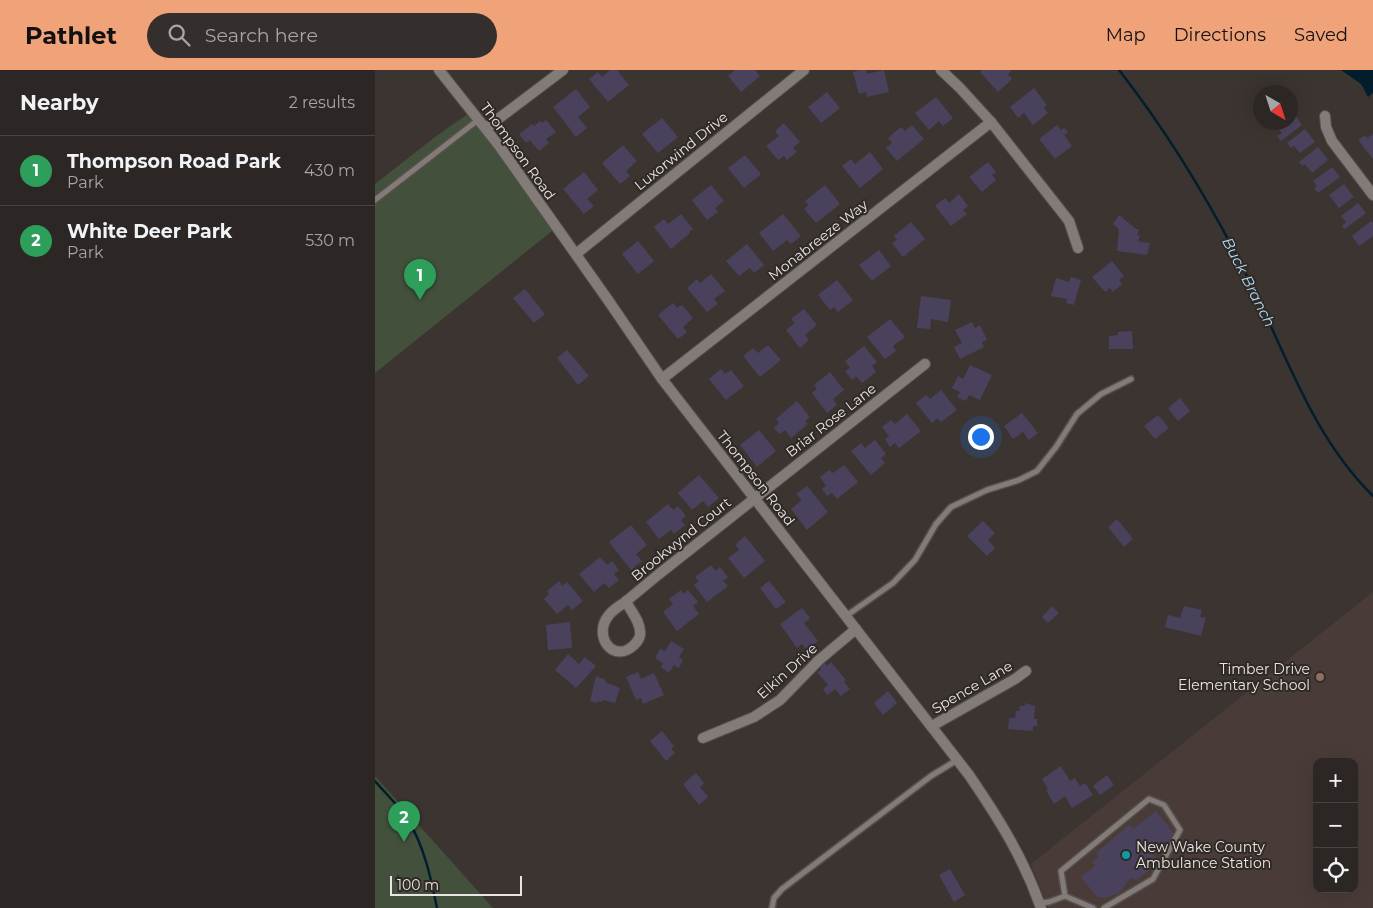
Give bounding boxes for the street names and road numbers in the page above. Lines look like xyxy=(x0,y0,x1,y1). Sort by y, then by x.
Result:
street label: Thompson Road xyxy=(477,99,559,203)
street label: Luxorwind Drive xyxy=(631,108,731,194)
street label: Monabreeze Way xyxy=(765,195,872,284)
street label: Briar Rose Lane xyxy=(782,379,880,461)
street label: Thompson Road xyxy=(713,427,799,529)
street label: Brookwynd Court xyxy=(627,493,735,585)
street label: Elkin Drive xyxy=(753,639,821,703)
street label: Spence Lane xyxy=(928,657,1016,717)

